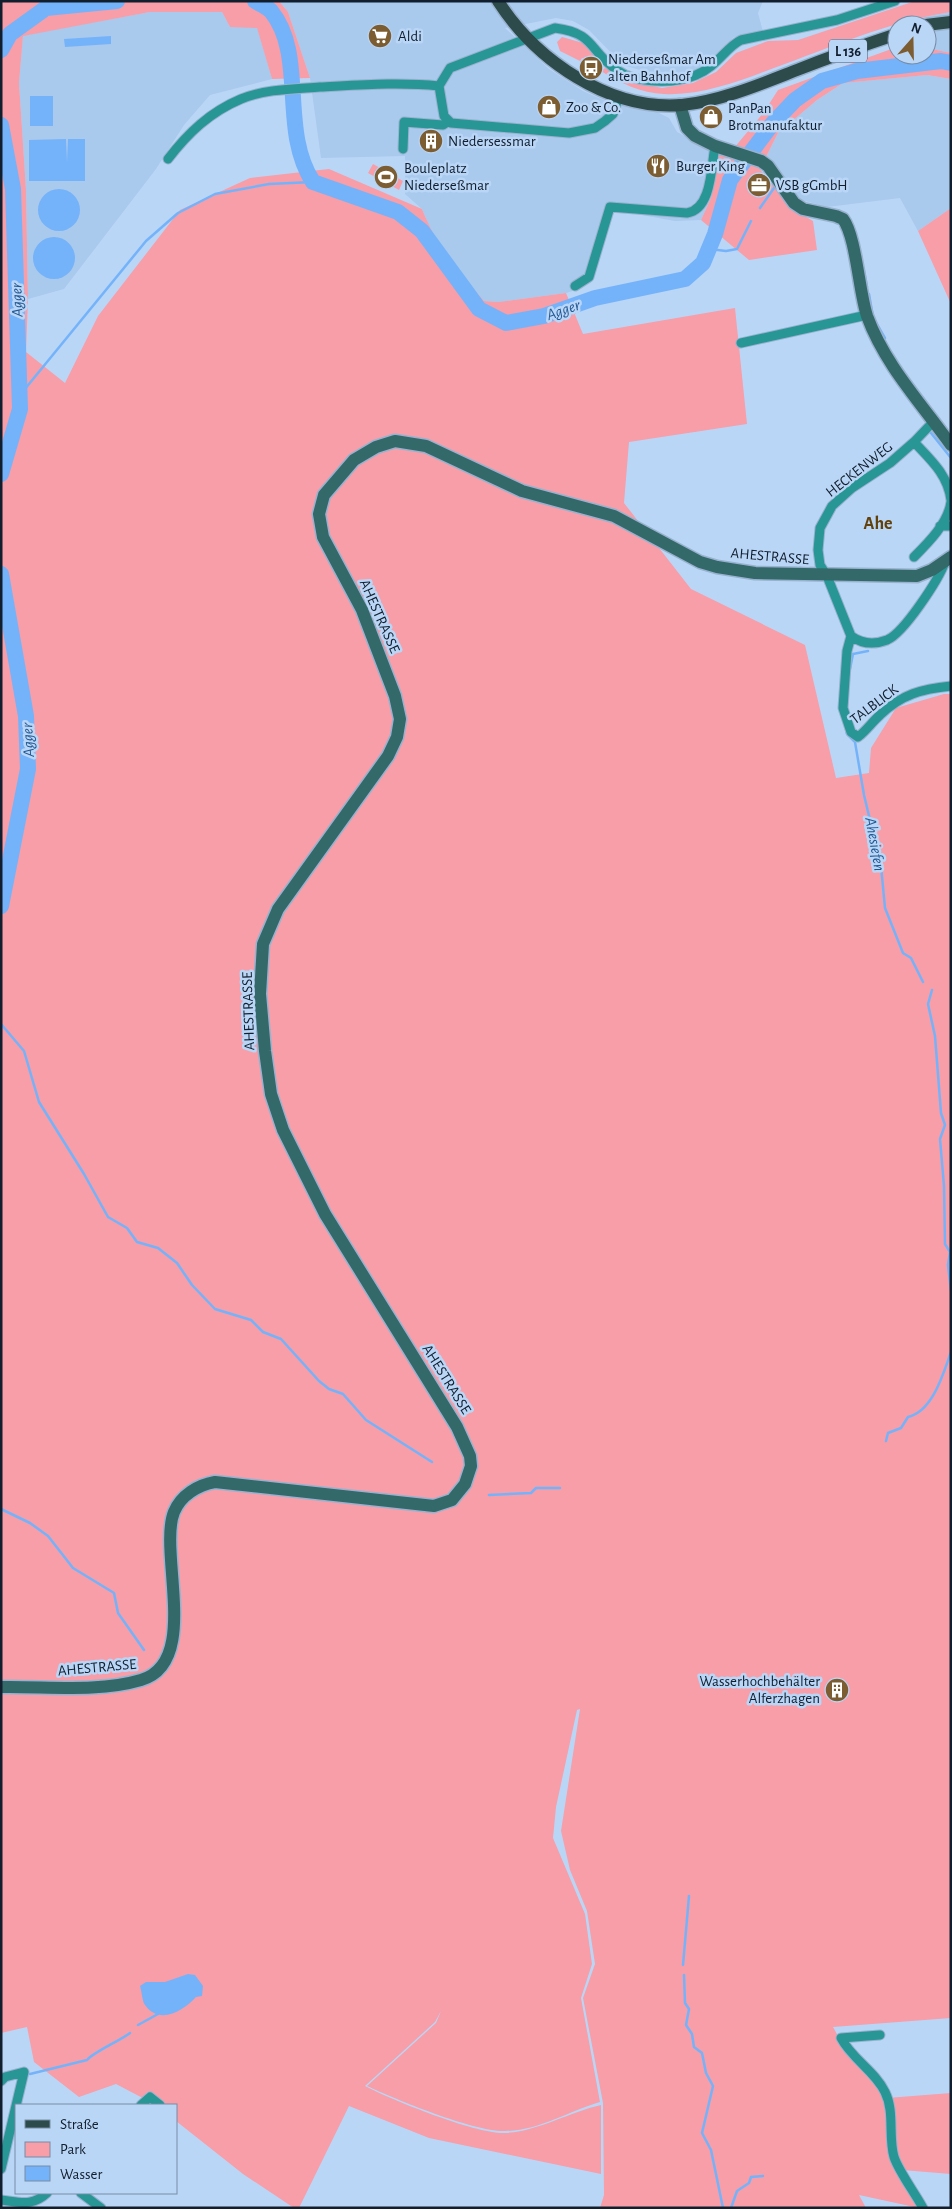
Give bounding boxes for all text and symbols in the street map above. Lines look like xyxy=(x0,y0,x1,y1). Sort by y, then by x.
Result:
north arrow xyxy=(887,15,937,65)
text: N xyxy=(909,20,923,37)
supermarket icon: Aldi xyxy=(367,23,393,49)
place label: Aldi xyxy=(398,29,422,44)
road number: L 136 xyxy=(829,40,867,62)
place label: Niederseßmar Am alten Bahnhof xyxy=(608,52,716,84)
bus stop icon: Niederseßmar Am alten Bahnhof xyxy=(578,55,604,81)
shop icon: Zoo & Co. xyxy=(536,94,562,120)
place label: Zoo & Co. xyxy=(566,100,621,115)
place label: PanPan Brotmanufaktur xyxy=(728,101,822,133)
shop icon: PanPan Brotmanufaktur xyxy=(698,104,724,130)
building icon: Niedersessmar xyxy=(418,128,444,154)
place label: Niedersessmar xyxy=(448,134,536,149)
restaurant icon: Burger King xyxy=(645,153,671,179)
place label: Burger King xyxy=(676,159,746,174)
place label: Bouleplatz Niederseßmar xyxy=(404,161,489,193)
sports icon: Bouleplatz Niederseßmar xyxy=(373,164,399,190)
office icon: VSB gGmbH xyxy=(746,172,772,198)
place label: VSB gGmbH xyxy=(776,178,848,193)
water label: Agger xyxy=(8,282,26,318)
water label: Agger xyxy=(544,297,583,323)
street label: HECKENWEG xyxy=(823,439,895,500)
district label: Ahe xyxy=(863,515,893,533)
street label: AHESTRASSE xyxy=(730,546,810,567)
street label: AHESTRASSE xyxy=(357,577,402,655)
street label: TALBLICK xyxy=(848,681,902,727)
water label: Agger xyxy=(19,722,37,758)
water label: Ahesiefen xyxy=(862,815,888,872)
street label: AHESTRASSE xyxy=(240,971,257,1051)
street label: AHESTRASSE xyxy=(419,1342,474,1417)
street label: AHESTRASSE xyxy=(57,1657,137,1678)
place label: Wasserhochbehälter Alferzhagen xyxy=(699,1674,820,1706)
building icon: Wasserhochbehälter Alferzhagen xyxy=(824,1677,850,1703)
legend xyxy=(15,2104,178,2194)
text: Straße xyxy=(60,2117,99,2132)
text: Park xyxy=(60,2142,86,2157)
text: Wasser xyxy=(60,2167,103,2182)

